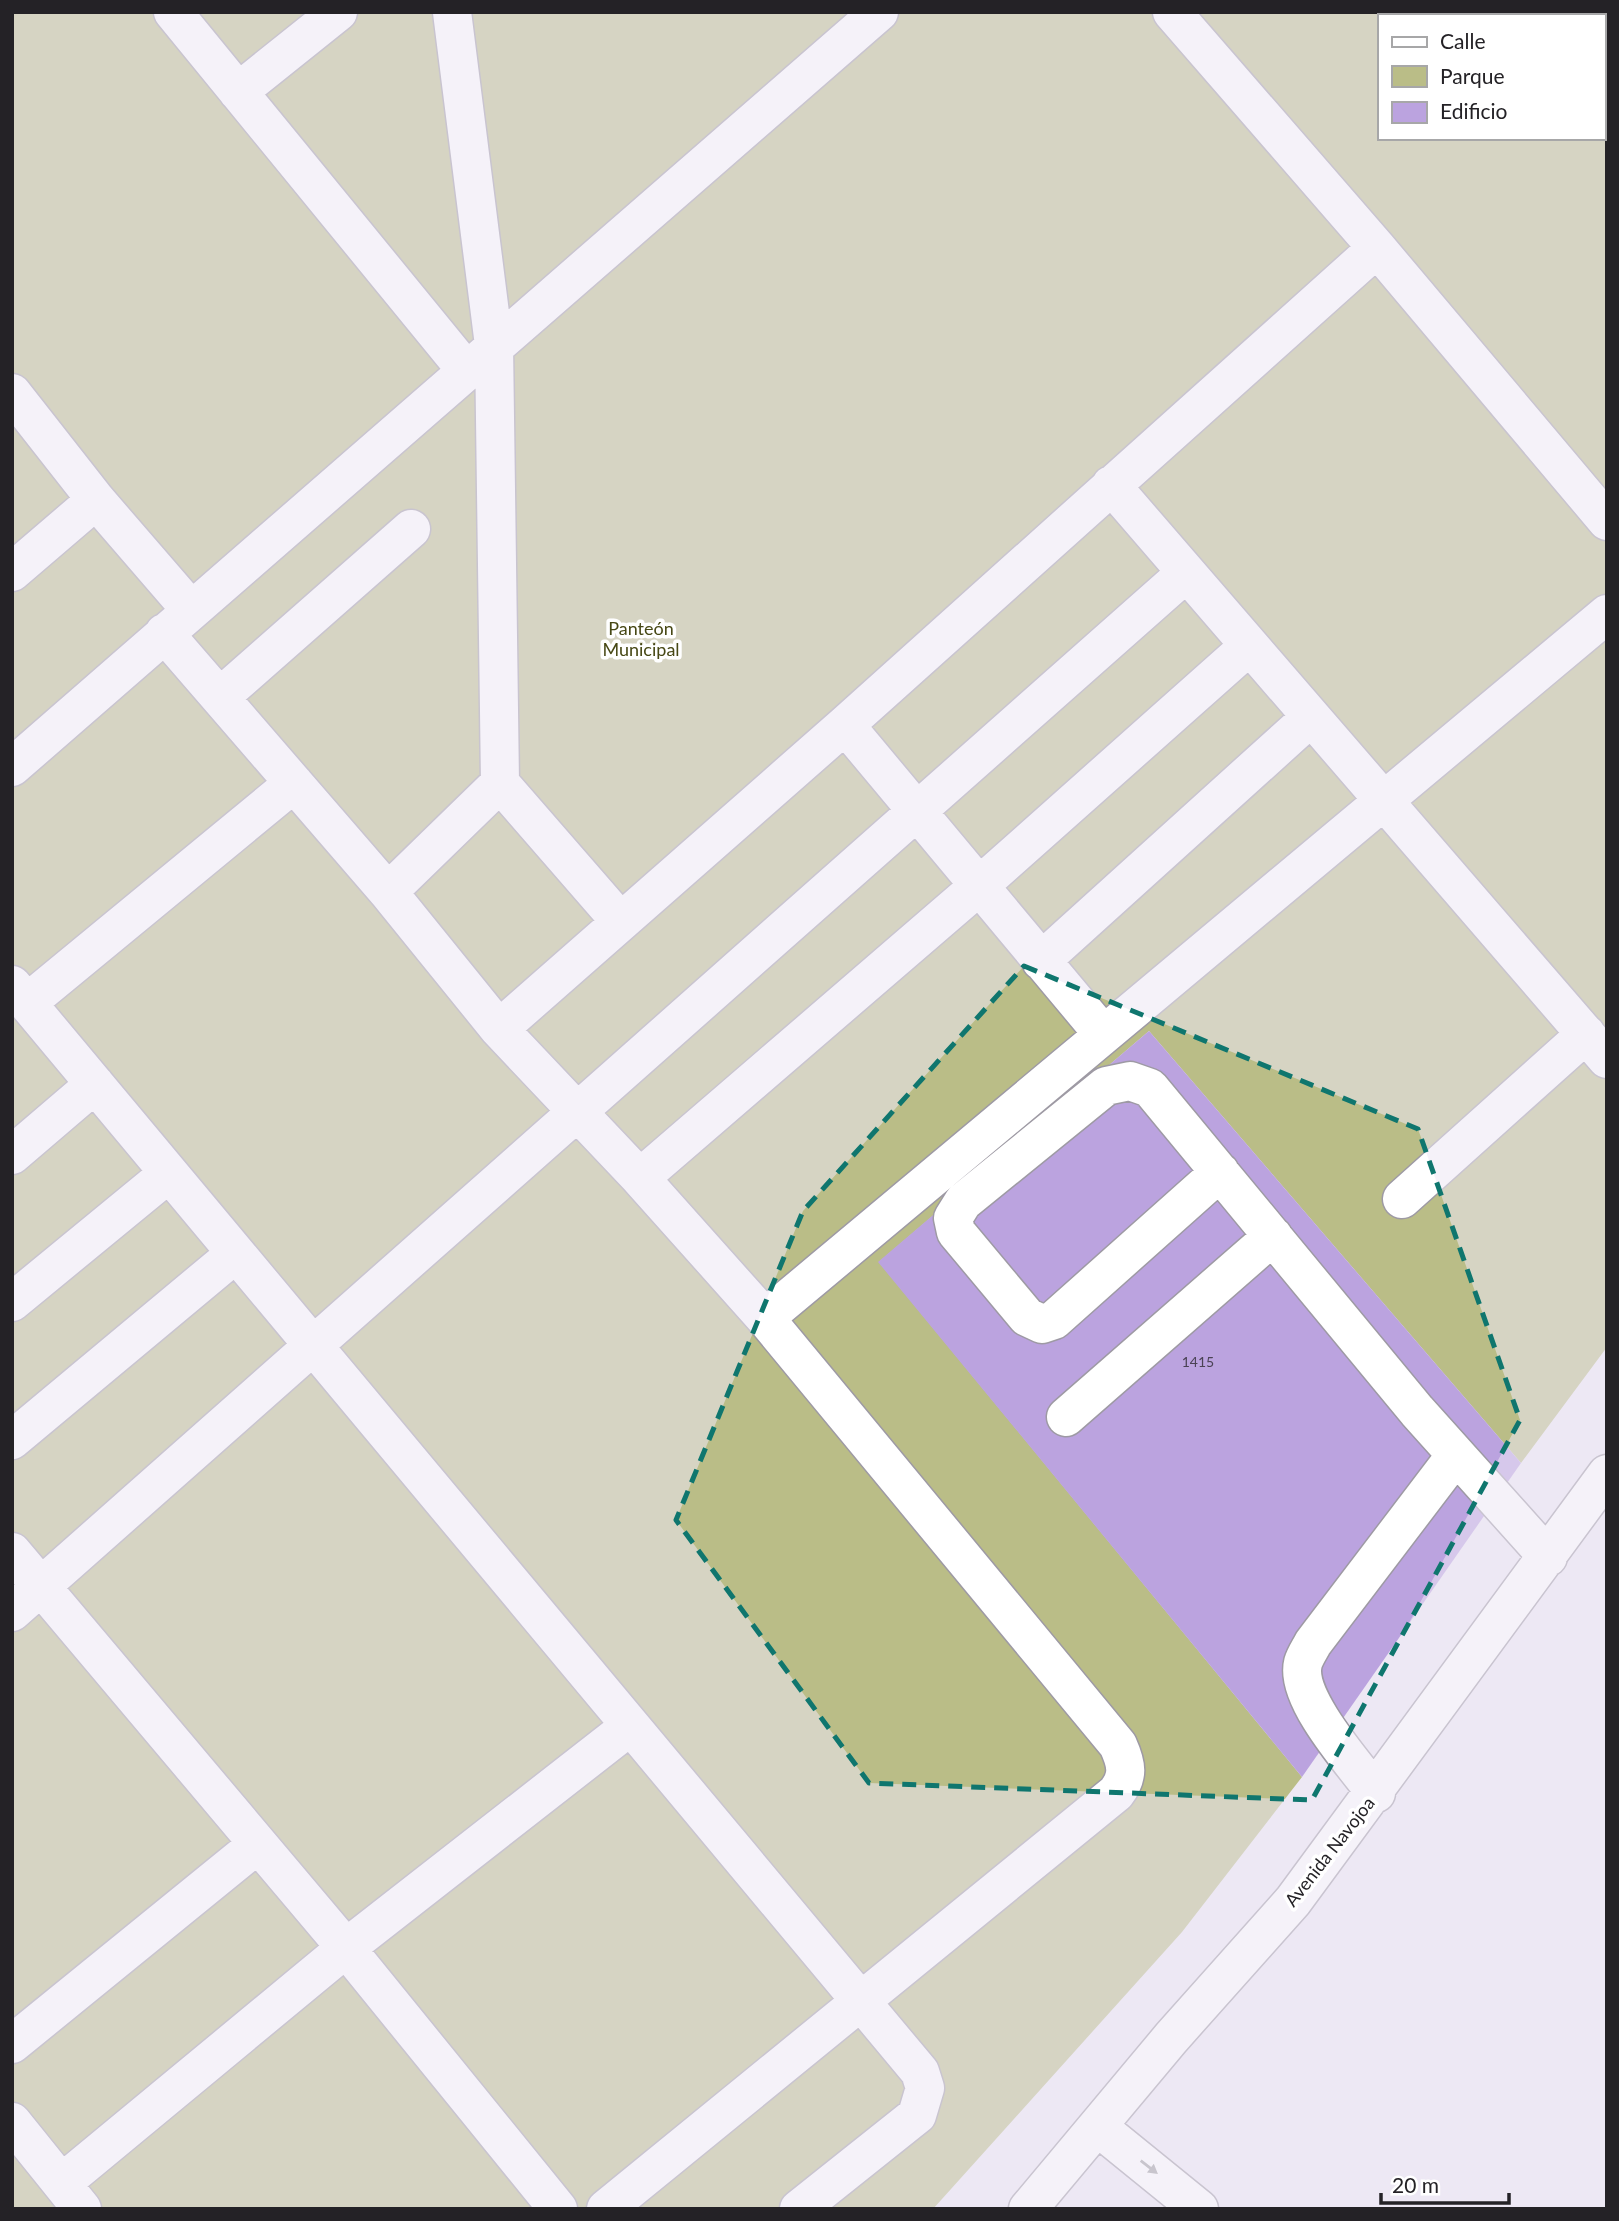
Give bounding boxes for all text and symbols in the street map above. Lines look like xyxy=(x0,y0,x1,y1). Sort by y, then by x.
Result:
legend xyxy=(1378,14,1605,140)
text: Calle xyxy=(1440,28,1485,53)
text: Parque xyxy=(1440,63,1505,88)
text: Edificio xyxy=(1440,98,1508,123)
park label: Panteón Municipal xyxy=(602,617,680,660)
house number: 1415 xyxy=(1182,1353,1214,1370)
street label: Avenida Navojoa xyxy=(1280,1792,1379,1911)
one-way arrow xyxy=(1140,2160,1158,2174)
scale bar xyxy=(1381,2162,1509,2206)
text: 20 m xyxy=(1392,2172,1439,2197)

